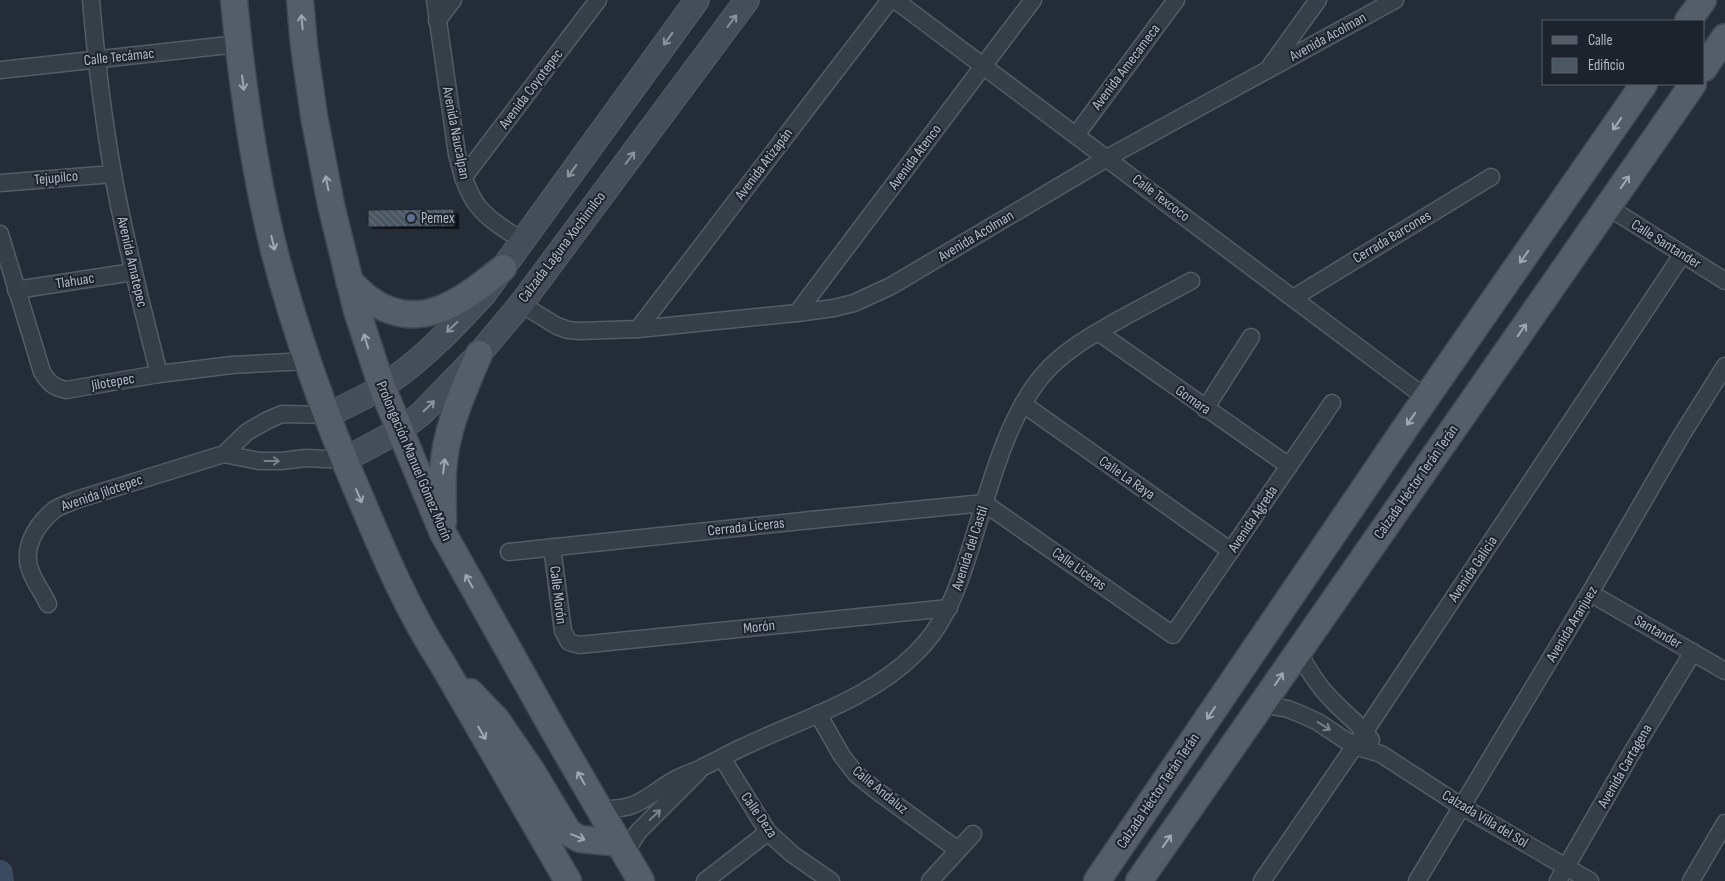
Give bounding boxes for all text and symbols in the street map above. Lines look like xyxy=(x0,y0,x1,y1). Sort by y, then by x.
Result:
street label: Avenida Acolman xyxy=(1285,8,1370,66)
one-way arrow xyxy=(727,14,737,28)
one-way arrow xyxy=(297,15,307,31)
street label: Avenida Amecameca xyxy=(1087,20,1165,115)
legend xyxy=(1542,20,1705,85)
text: Calle xyxy=(1588,31,1612,50)
one-way arrow xyxy=(663,32,673,46)
street label: Calle Tecámac xyxy=(83,44,155,70)
street label: Avenida Coyotepec xyxy=(494,45,567,134)
text: Edificio xyxy=(1588,56,1625,75)
one-way arrow xyxy=(238,75,248,91)
street label: Avenida Naucalpan xyxy=(438,84,474,181)
one-way arrow xyxy=(1612,117,1622,131)
street label: Avenida Atenco xyxy=(884,120,946,194)
street label: Avenida Atizapán xyxy=(730,124,797,204)
one-way arrow xyxy=(625,151,635,165)
one-way arrow xyxy=(567,164,577,178)
street label: Tejupilco xyxy=(33,167,79,189)
street label: Calle Texcoco xyxy=(1128,170,1194,226)
one-way arrow xyxy=(321,175,331,191)
one-way arrow xyxy=(1620,175,1630,189)
street label: Calzada Laguna Xochimilco xyxy=(514,188,610,306)
street label: Avenida Acolman xyxy=(934,206,1017,267)
street label: Cerrada Barcones xyxy=(1349,206,1435,268)
place label: Pemex xyxy=(421,209,455,228)
marker: Pemex xyxy=(405,212,417,224)
street label: Avenida Amatepec xyxy=(112,214,152,309)
street label: Calle Santander xyxy=(1628,215,1705,273)
one-way arrow xyxy=(269,235,278,251)
one-way arrow xyxy=(1519,250,1529,264)
street label: Tlahuac xyxy=(54,269,96,293)
one-way arrow xyxy=(446,321,459,333)
one-way arrow xyxy=(1517,323,1527,337)
one-way arrow xyxy=(360,333,370,349)
street label: Jilotepec xyxy=(89,369,136,395)
street label: Prolongación Manuel Gómez Morín xyxy=(372,378,456,544)
street label: Gomara xyxy=(1172,381,1215,419)
one-way arrow xyxy=(423,400,435,412)
one-way arrow xyxy=(1406,412,1416,426)
street label: Calzada Héctor Terán Terán xyxy=(1369,421,1463,543)
street label: Calle La Raya xyxy=(1095,452,1159,504)
one-way arrow xyxy=(264,456,280,466)
one-way arrow xyxy=(439,459,449,475)
street label: Avenida Jilotepec xyxy=(58,470,145,516)
street label: Avenida Agreda xyxy=(1223,482,1282,557)
one-way arrow xyxy=(355,488,365,503)
street label: Avenida del Castil xyxy=(947,504,993,593)
street label: Cerrada Liceras xyxy=(707,514,785,540)
street label: Avenida Galicia xyxy=(1444,532,1502,606)
street label: Calle Liceras xyxy=(1048,543,1110,595)
street label: Calle Morón xyxy=(545,565,571,625)
one-way arrow xyxy=(464,574,474,589)
street label: Avenida Aranjuez xyxy=(1541,582,1602,666)
street label: Santander xyxy=(1631,611,1686,654)
street label: Morón xyxy=(742,616,776,638)
one-way arrow xyxy=(1275,672,1285,686)
one-way arrow xyxy=(1206,706,1216,720)
one-way arrow xyxy=(1317,721,1331,732)
street label: Avenida Cartagena xyxy=(1593,721,1657,812)
one-way arrow xyxy=(478,725,488,739)
street label: Calzada Héctor Terán Terán xyxy=(1112,730,1204,852)
street label: Calle Andaluz xyxy=(848,762,912,819)
one-way arrow xyxy=(576,771,586,786)
street label: Calzada Villa del Sol xyxy=(1438,786,1532,852)
street label: Calle Deza xyxy=(736,789,782,842)
one-way arrow xyxy=(649,809,661,821)
one-way arrow xyxy=(570,833,585,842)
one-way arrow xyxy=(1162,834,1172,848)

